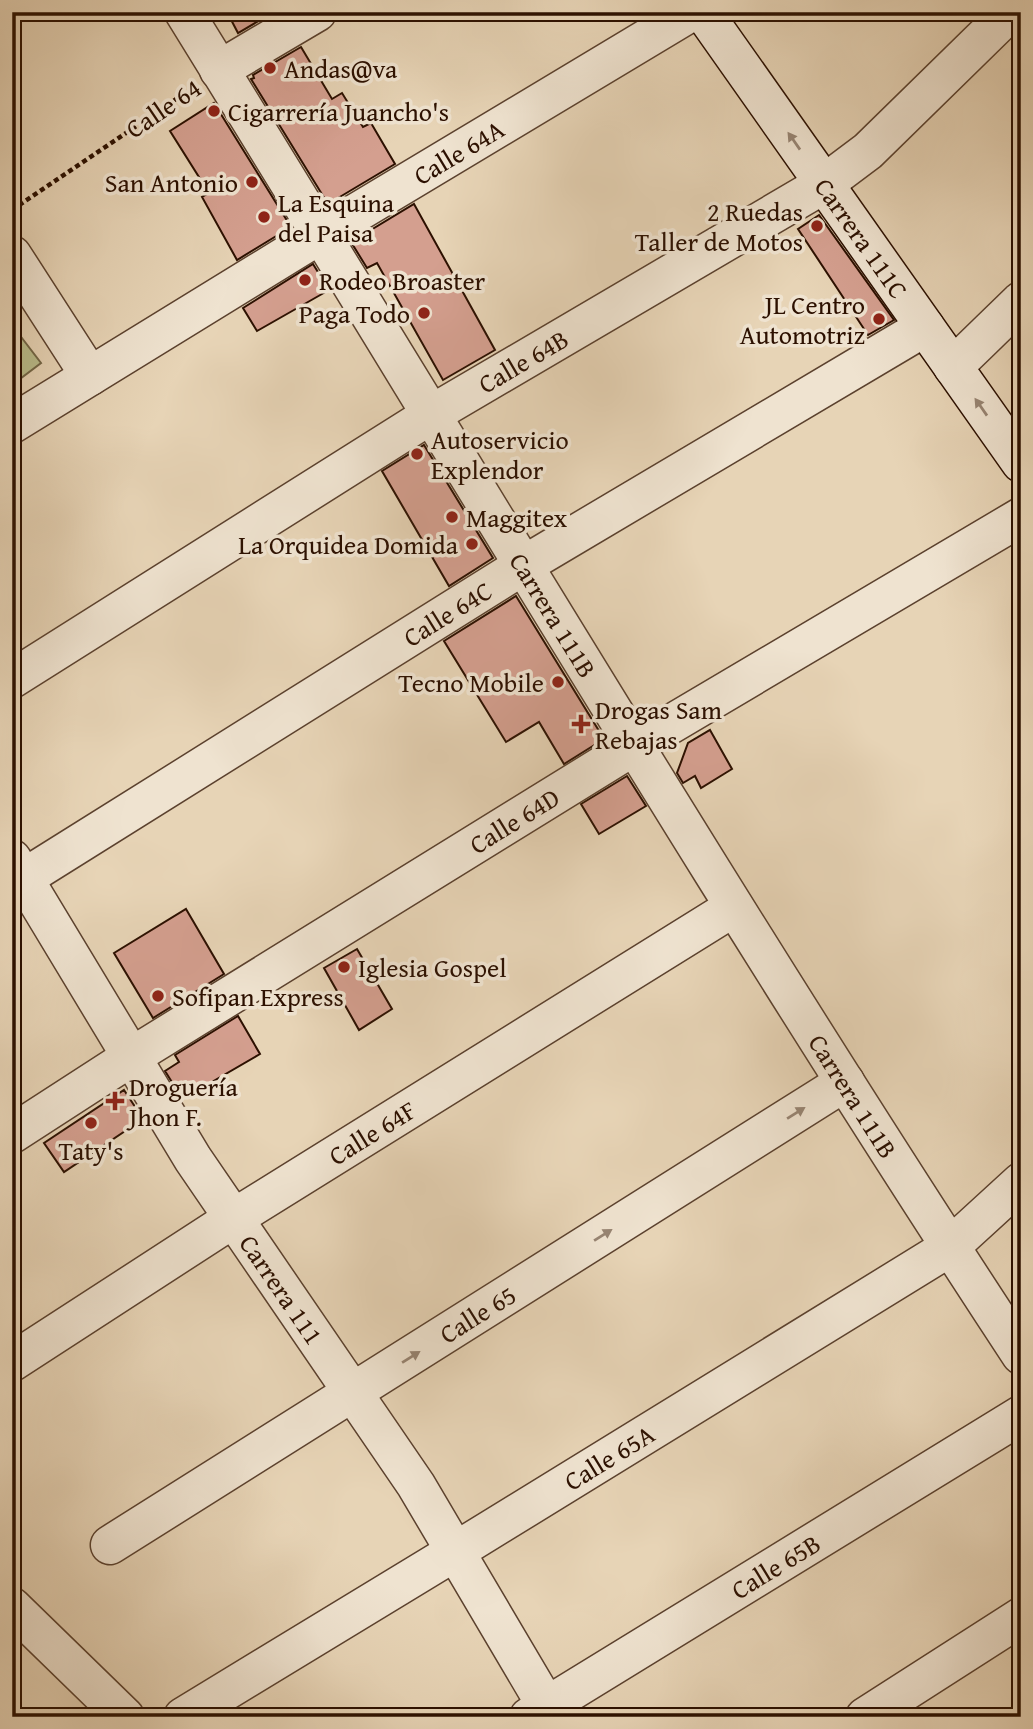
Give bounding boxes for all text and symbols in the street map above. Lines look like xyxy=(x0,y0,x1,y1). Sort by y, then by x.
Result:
place label: Andas@va xyxy=(284,49,398,88)
marker: Andas@va xyxy=(262,60,278,76)
street label: Calle 64 xyxy=(117,68,209,148)
place label: Cigarrería Juancho's xyxy=(228,92,449,131)
marker: Cigarrería Juancho's xyxy=(206,103,222,119)
street label: Calle 64A xyxy=(406,109,511,194)
one-way arrow xyxy=(787,132,801,150)
place label: San Antonio xyxy=(105,163,238,202)
street label: Carrera 111C xyxy=(806,169,918,306)
marker: San Antonio xyxy=(244,174,260,190)
place label: La Esquina del Paisa xyxy=(278,183,395,252)
place label: 2 Ruedas Taller de Motos xyxy=(635,192,803,261)
marker: La Esquina del Paisa xyxy=(256,209,272,225)
marker: 2 Ruedas Taller de Motos xyxy=(809,218,825,234)
place label: Rodeo Broaster xyxy=(319,261,486,300)
marker: Rodeo Broaster xyxy=(297,272,313,288)
place label: JL Centro Automotriz xyxy=(740,285,865,354)
place label: Paga Todo xyxy=(299,294,410,333)
marker: Paga Todo xyxy=(416,305,432,321)
marker: JL Centro Automotriz xyxy=(871,311,887,327)
street label: Calle 64B xyxy=(470,319,575,402)
one-way arrow xyxy=(974,398,988,416)
place label: Autoservicio Explendor xyxy=(431,420,569,489)
marker: Autoservicio Explendor xyxy=(409,446,425,462)
place label: Maggitex xyxy=(466,498,568,537)
marker: Maggitex xyxy=(444,509,460,525)
place label: La Orquidea Domida xyxy=(238,525,459,564)
marker: La Orquidea Domida xyxy=(464,536,480,552)
street label: Carrera 111B xyxy=(500,545,607,685)
street label: Calle 64C xyxy=(395,571,499,656)
place label: Tecno Mobile xyxy=(398,663,544,702)
marker: Tecno Mobile xyxy=(550,674,566,690)
place label: Drogas Sam Rebajas xyxy=(595,690,722,759)
marker: Drogas Sam Rebajas xyxy=(573,716,589,732)
street label: Calle 64D xyxy=(461,777,567,863)
place label: Iglesia Gospel xyxy=(358,948,507,987)
marker: Iglesia Gospel xyxy=(336,959,352,975)
place label: Sofipan Express xyxy=(172,977,344,1016)
marker: Sofipan Express xyxy=(150,988,166,1004)
street label: Carrera 111B xyxy=(799,1026,908,1166)
place label: Droguería Jhon F. xyxy=(126,1067,239,1136)
street label: Calle 64F xyxy=(321,1090,423,1174)
marker: Droguería Jhon F. xyxy=(107,1093,123,1109)
one-way arrow xyxy=(786,1107,805,1120)
marker: Taty's xyxy=(83,1115,99,1131)
place label: Taty's xyxy=(59,1131,124,1170)
street label: Carrera 111 xyxy=(230,1226,334,1352)
one-way arrow xyxy=(594,1229,613,1242)
street label: Calle 65 xyxy=(431,1275,523,1353)
one-way arrow xyxy=(401,1350,421,1363)
street label: Calle 65A xyxy=(556,1414,662,1500)
street label: Calle 65B xyxy=(723,1523,828,1608)

